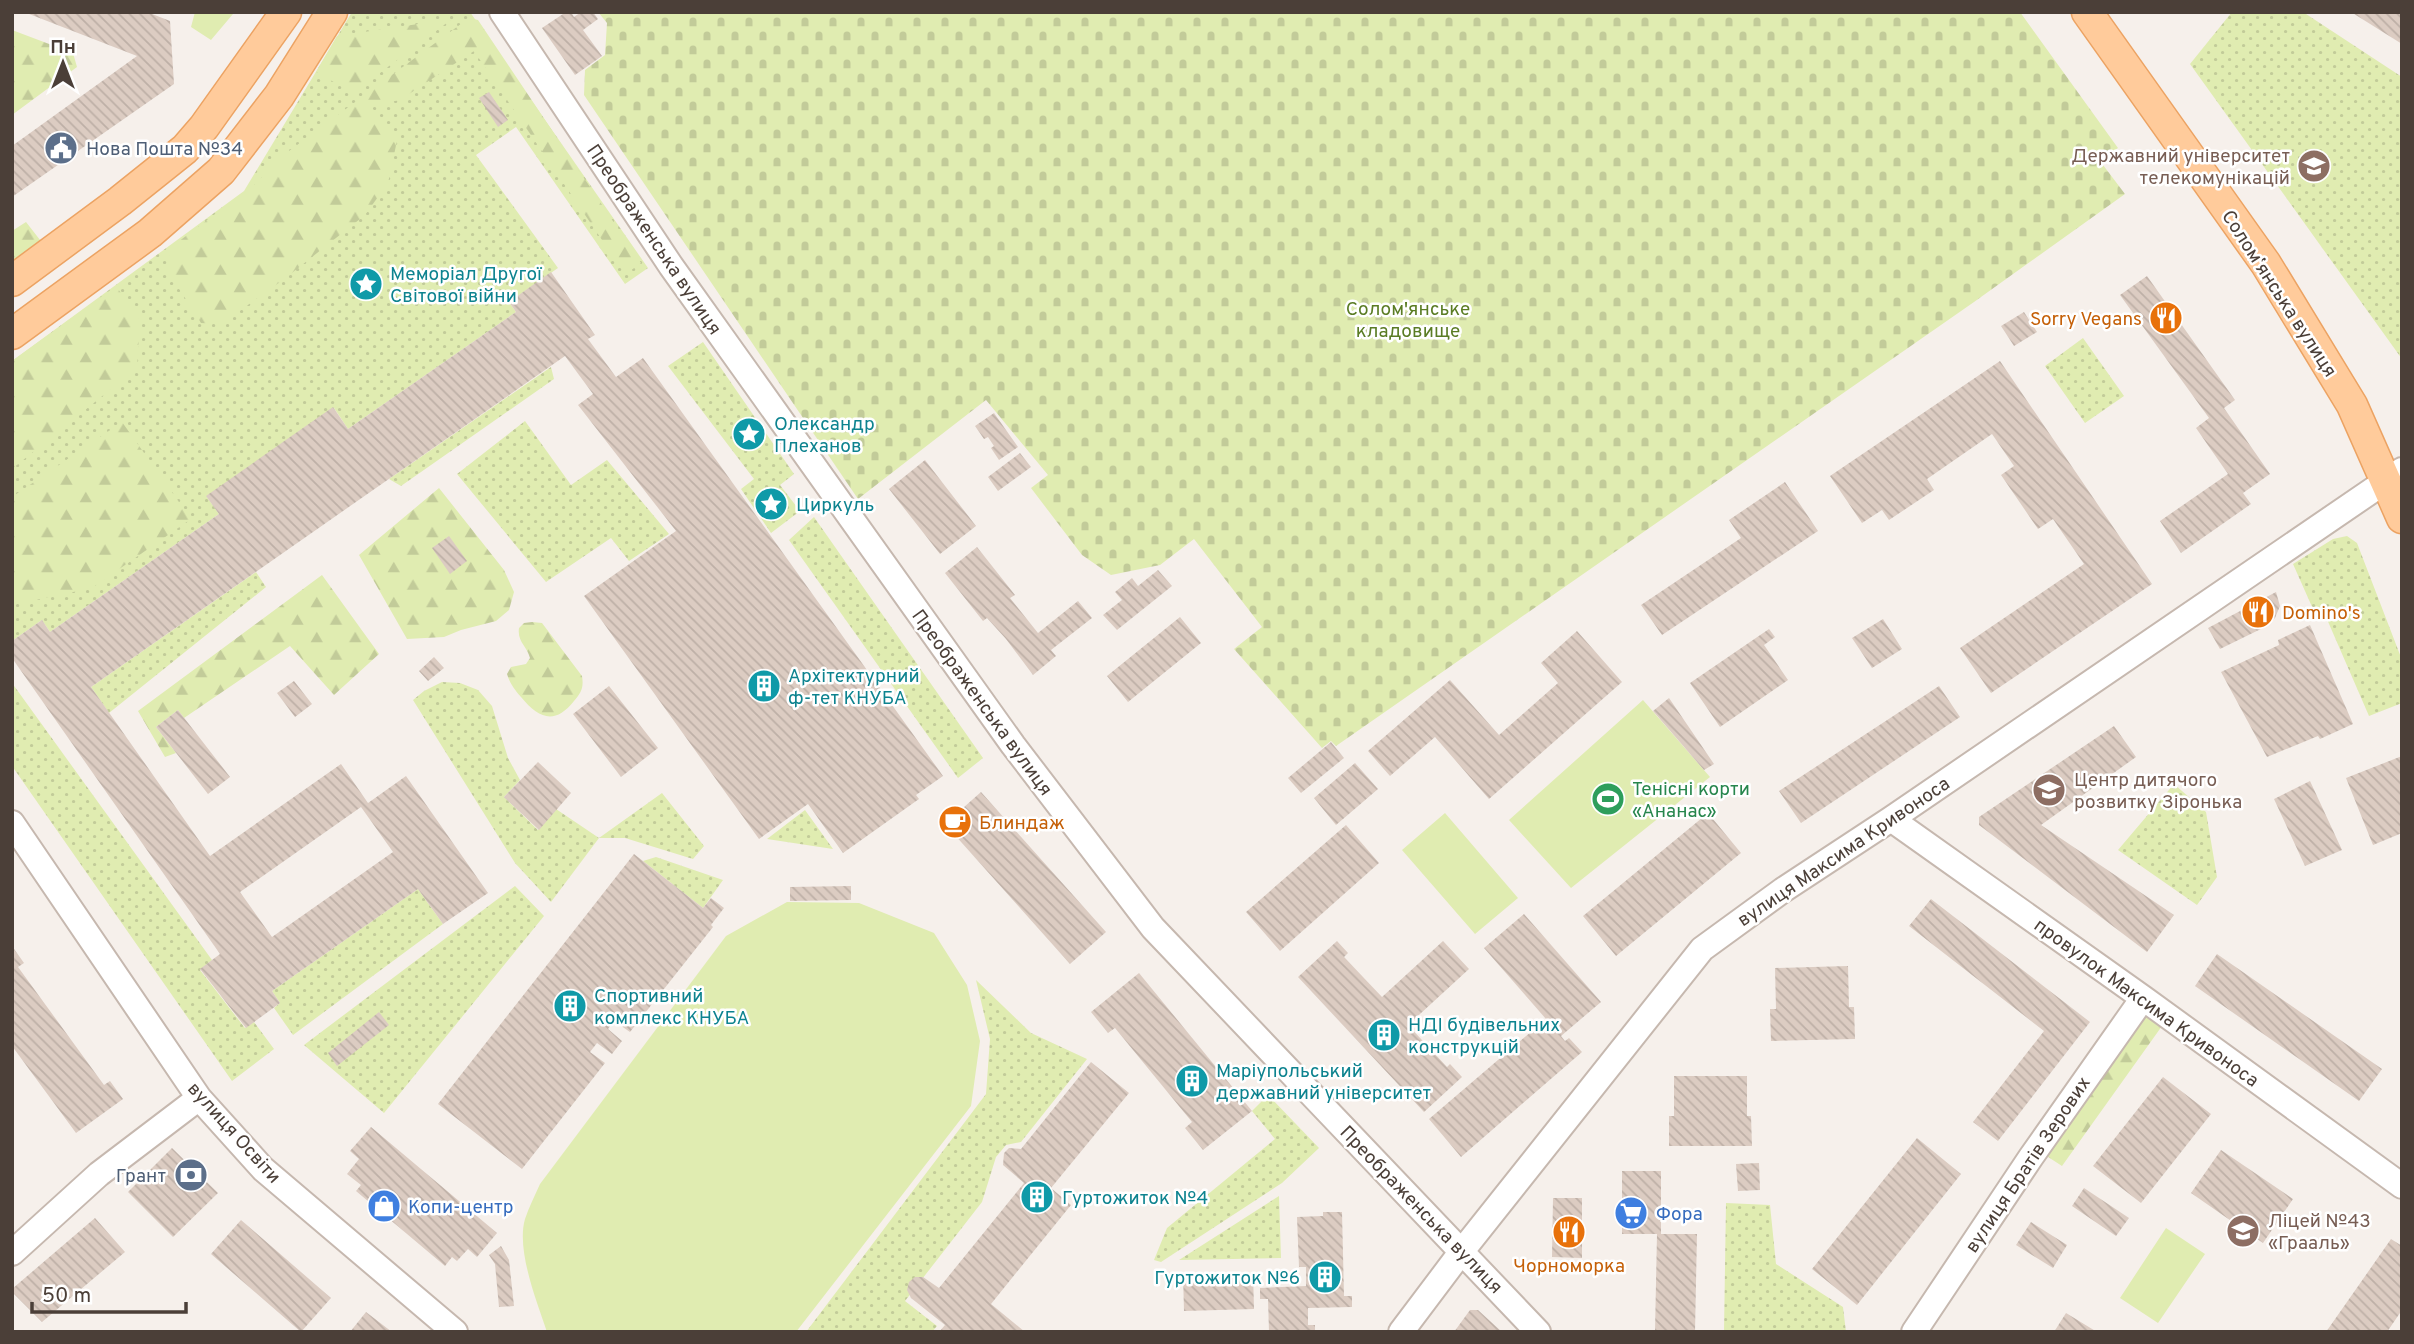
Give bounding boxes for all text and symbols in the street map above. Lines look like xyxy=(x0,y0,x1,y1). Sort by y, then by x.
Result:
north arrow xyxy=(28,28,98,98)
text: Пн xyxy=(50,36,76,60)
public building icon: Нова Пошта №34 xyxy=(42,129,80,167)
place label: Нова Пошта №34 xyxy=(86,138,243,162)
street label: Преображенська вулиця xyxy=(581,140,726,340)
place label: Державний університет телекомунікацій xyxy=(2071,145,2290,191)
school or university icon: Державний університет телекомунікацій xyxy=(2295,147,2333,185)
street label: Соломʼянська вулиця xyxy=(2215,206,2341,382)
place label: Меморіал Другої Світової війни xyxy=(390,263,543,309)
place icon: Меморіал Другої Світової війни xyxy=(347,265,385,303)
park label: Солом'янське кладовище xyxy=(1346,298,1470,344)
restaurant icon: Sorry Vegans xyxy=(2147,299,2185,337)
place label: Sorry Vegans xyxy=(2030,308,2142,332)
place label: Олександр Плеханов xyxy=(774,413,875,459)
place icon: Олександр Плеханов xyxy=(730,415,768,453)
place icon: Циркуль xyxy=(752,485,790,523)
place label: Циркуль xyxy=(796,494,874,518)
restaurant icon: Domino's xyxy=(2239,593,2277,631)
place label: Domino's xyxy=(2282,602,2361,626)
street label: Преображенська вулиця xyxy=(906,605,1057,801)
place label: Архітектурний ф-тет КНУБА xyxy=(788,665,920,711)
building icon: Архітектурний ф-тет КНУБА xyxy=(745,667,783,705)
place label: Центр дитячого розвитку Зіронька xyxy=(2074,769,2242,815)
school or university icon: Центр дитячого розвитку Зіронька xyxy=(2030,771,2068,809)
street label: вулиця Максима Кривоноса xyxy=(1733,772,1955,933)
place label: Тенісні корти «Ананас» xyxy=(1632,778,1750,824)
sports icon: Тенісні корти «Ананас» xyxy=(1589,780,1627,818)
cafe icon: Блиндаж xyxy=(936,803,974,841)
place label: Блиндаж xyxy=(979,812,1065,836)
street label: провулок Максима Кривоноса xyxy=(2029,914,2263,1093)
place label: Спортивний комплекс КНУБА xyxy=(594,985,749,1031)
building icon: Спортивний комплекс КНУБА xyxy=(551,987,589,1025)
place label: НДІ будівельних конструкцій xyxy=(1408,1014,1560,1060)
building icon: НДІ будівельних конструкцій xyxy=(1365,1016,1403,1054)
place label: Маріупольський державний університет xyxy=(1216,1060,1432,1106)
building icon: Маріупольський державний університет xyxy=(1173,1062,1211,1100)
street label: вулиця Братів Зерових xyxy=(1961,1072,2097,1258)
street label: вулиця Освіти xyxy=(182,1078,285,1189)
street label: Преображенська вулиця xyxy=(1334,1121,1507,1300)
bank icon: Грант xyxy=(172,1156,210,1194)
place label: Грант xyxy=(116,1165,166,1189)
building icon: Гуртожиток №4 xyxy=(1018,1178,1056,1216)
shop icon: Копи-центр xyxy=(365,1187,403,1225)
place label: Гуртожиток №4 xyxy=(1062,1187,1208,1211)
supermarket icon: Фора xyxy=(1612,1194,1650,1232)
place label: Копи-центр xyxy=(408,1196,514,1220)
place label: Фора xyxy=(1656,1203,1703,1227)
place label: Ліцей №43 «Грааль» xyxy=(2268,1210,2371,1256)
school or university icon: Ліцей №43 «Грааль» xyxy=(2224,1212,2262,1250)
restaurant icon: Чорноморка xyxy=(1550,1213,1588,1251)
place label: Чорноморка xyxy=(1513,1255,1625,1279)
building icon: Гуртожиток №6 xyxy=(1306,1258,1344,1296)
place label: Гуртожиток №6 xyxy=(1154,1267,1300,1291)
scale bar xyxy=(32,1270,186,1314)
text: 50 m xyxy=(42,1283,91,1310)

